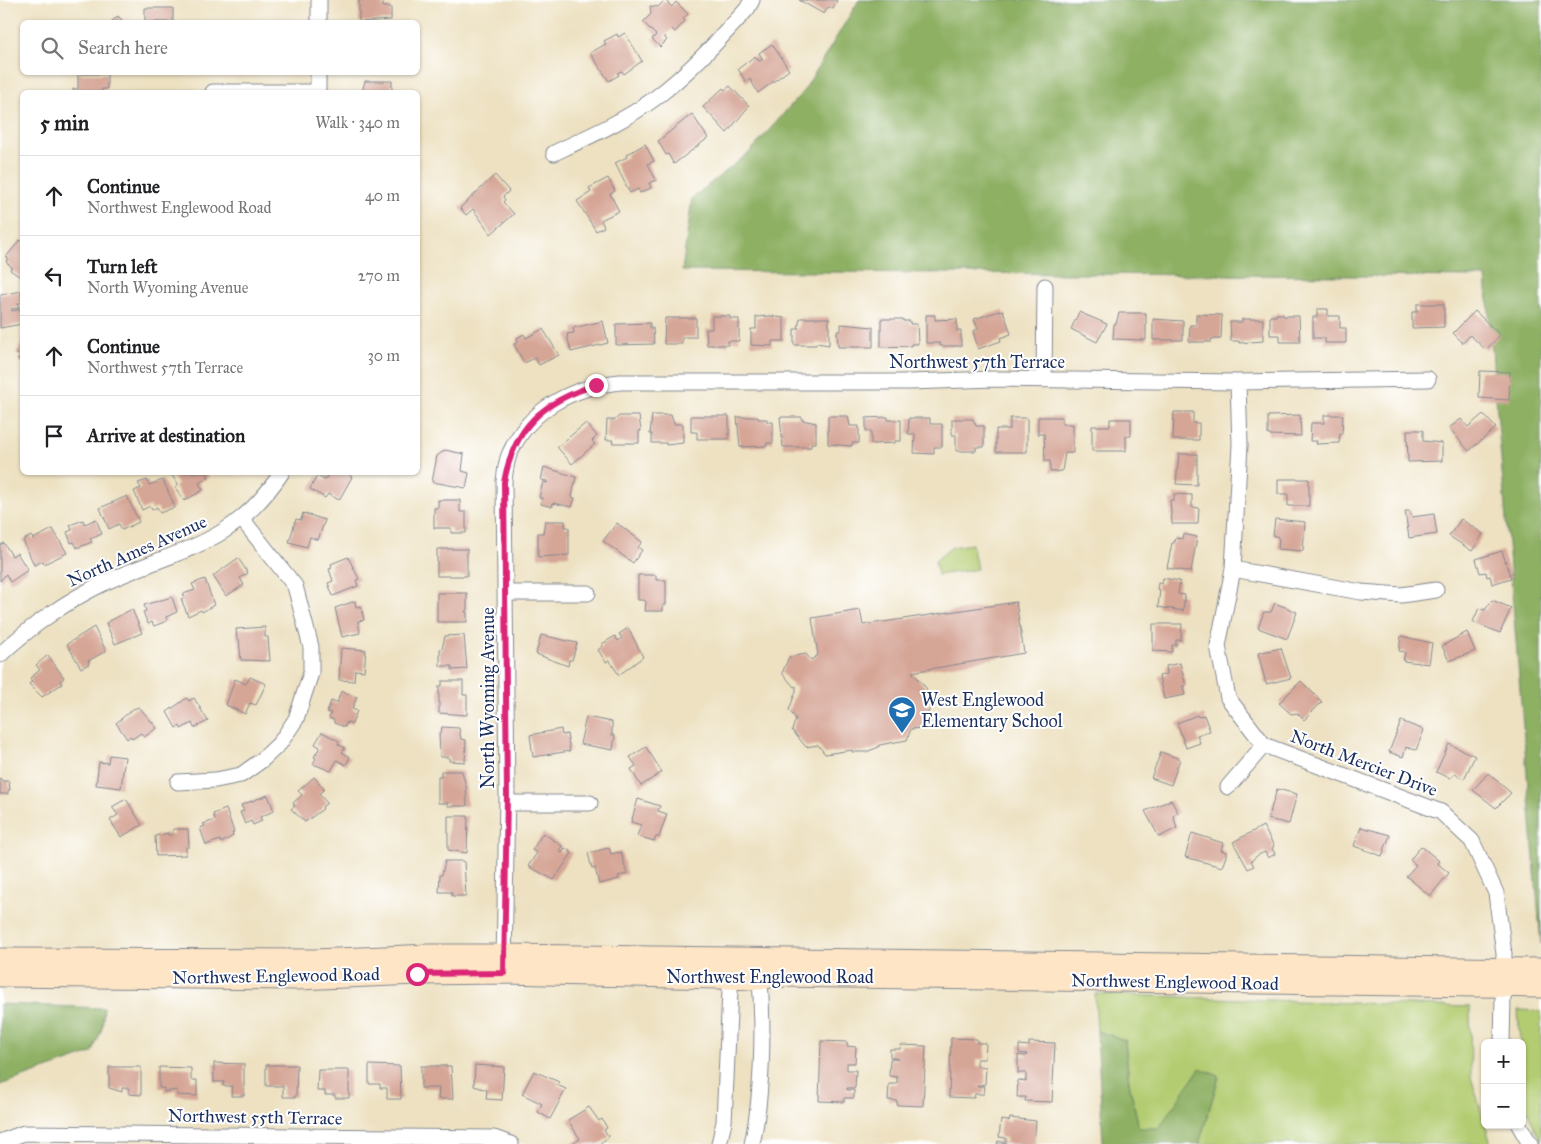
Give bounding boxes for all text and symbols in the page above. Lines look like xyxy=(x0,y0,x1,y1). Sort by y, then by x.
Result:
search box xyxy=(20,20,420,75)
icon: search xyxy=(38,34,66,62)
text: Search here xyxy=(78,36,168,59)
text: 5 min xyxy=(40,110,89,136)
text: Walk · 340 m xyxy=(315,113,400,132)
text: Continue xyxy=(87,175,160,198)
icon: ahead xyxy=(40,182,68,210)
text: 40 m xyxy=(365,186,400,205)
text: Northwest Englewood Road xyxy=(87,198,272,217)
text: Turn left xyxy=(87,255,157,278)
icon: left xyxy=(40,262,68,290)
text: 270 m xyxy=(358,266,400,285)
text: North Wyoming Avenue xyxy=(87,278,248,297)
text: Continue xyxy=(87,335,160,358)
icon: ahead xyxy=(40,342,68,370)
text: 30 m xyxy=(367,346,400,365)
street label: Northwest 57th Terrace xyxy=(889,351,1065,373)
text: Northwest 57th Terrace xyxy=(87,358,243,377)
route end xyxy=(585,374,608,397)
icon: arrive xyxy=(40,422,68,450)
text: Arrive at destination xyxy=(87,424,245,447)
street label: North Ames Avenue xyxy=(64,510,210,592)
street label: North Wyoming Avenue xyxy=(477,607,500,789)
place label: West Englewood Elementary School xyxy=(921,689,1063,732)
school or university icon: West Englewood Elementary School xyxy=(887,695,917,734)
street label: North Mercier Drive xyxy=(1287,725,1441,801)
street label: Northwest Englewood Road xyxy=(172,963,380,990)
route start xyxy=(406,963,429,986)
street label: Northwest Englewood Road xyxy=(666,966,874,989)
street label: Northwest Englewood Road xyxy=(1071,969,1279,996)
map controls xyxy=(1481,1039,1526,1129)
button: + xyxy=(1481,1039,1526,1084)
button: − xyxy=(1481,1084,1526,1129)
street label: Northwest 55th Terrace xyxy=(168,1104,342,1130)

